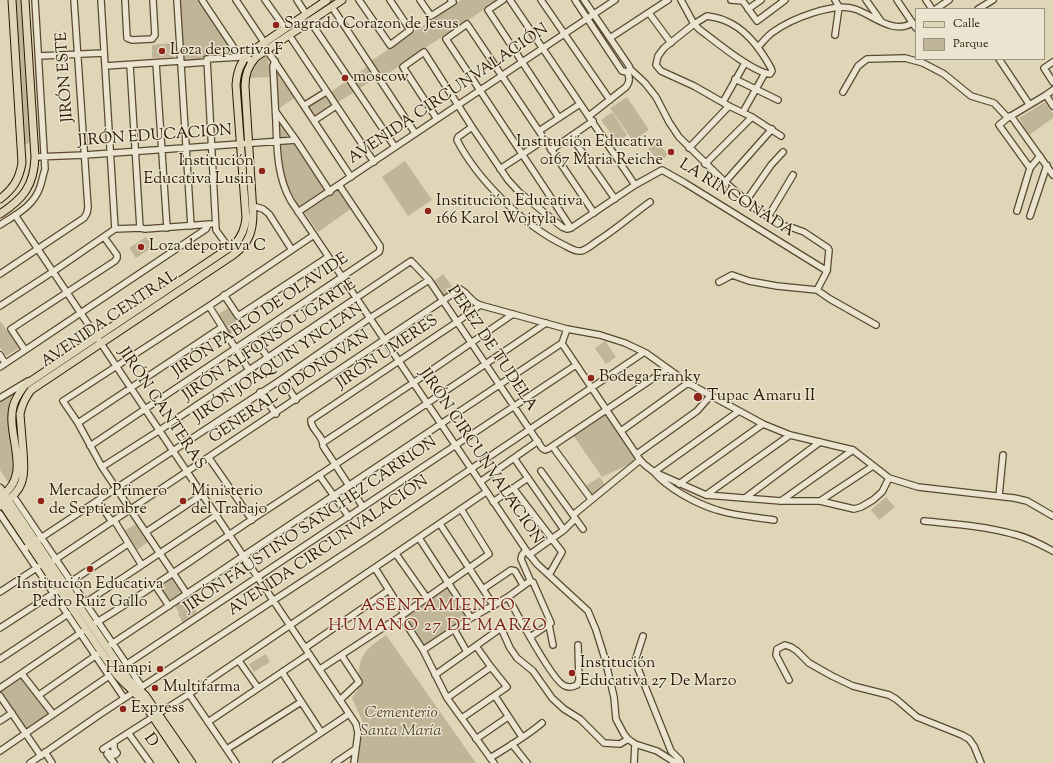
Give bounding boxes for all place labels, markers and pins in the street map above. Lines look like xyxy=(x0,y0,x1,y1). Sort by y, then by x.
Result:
place label: Sagrado Corazon de Jesus xyxy=(284,15,459,35)
marker: Sagrado Corazon de Jesus xyxy=(271,20,281,30)
place label: Loza deportiva F xyxy=(170,41,283,61)
marker: Loza deportiva F xyxy=(157,46,167,56)
place label: moscow xyxy=(353,68,409,88)
marker: moscow xyxy=(340,73,350,83)
place label: Institución Educativa 0167 Maria Reiche xyxy=(516,133,663,171)
marker: Institución Educativa 0167 Maria Reiche xyxy=(666,147,676,157)
place label: Institución Educativa Lusin xyxy=(144,152,254,190)
marker: Institución Educativa Lusin xyxy=(257,166,267,176)
place label: Institución Educativa 166 Karol Wojtyla xyxy=(436,192,583,230)
marker: Institución Educativa 166 Karol Wojtyla xyxy=(423,206,433,216)
place label: Loza deportiva C xyxy=(149,237,266,257)
marker: Loza deportiva C xyxy=(136,242,146,252)
place label: Bodega Franky xyxy=(599,368,701,388)
marker: Bodega Franky xyxy=(586,373,596,383)
place label: Tupac Amaru II xyxy=(707,387,815,407)
marker: Tupac Amaru II xyxy=(692,391,704,403)
place label: Mercado Primero de Septiembre xyxy=(49,482,167,520)
place label: Ministerio del Trabajo xyxy=(191,482,267,520)
marker: Mercado Primero de Septiembre xyxy=(36,496,46,506)
marker: Ministerio del Trabajo xyxy=(178,496,188,506)
marker: Institución Educativa Pedro Ruiz Gallo xyxy=(85,564,95,574)
place label: Institución Educativa Pedro Ruiz Gallo xyxy=(17,575,163,613)
place label: Institución Educativa 27 De Marzo xyxy=(580,654,736,692)
place label: Hampi xyxy=(105,659,152,679)
marker: Hampi xyxy=(155,664,165,674)
marker: Institución Educativa 27 De Marzo xyxy=(567,668,577,678)
place label: Multifarma xyxy=(163,678,240,698)
marker: Multifarma xyxy=(150,683,160,693)
place label: Express xyxy=(131,699,184,719)
marker: Express xyxy=(118,704,128,714)

